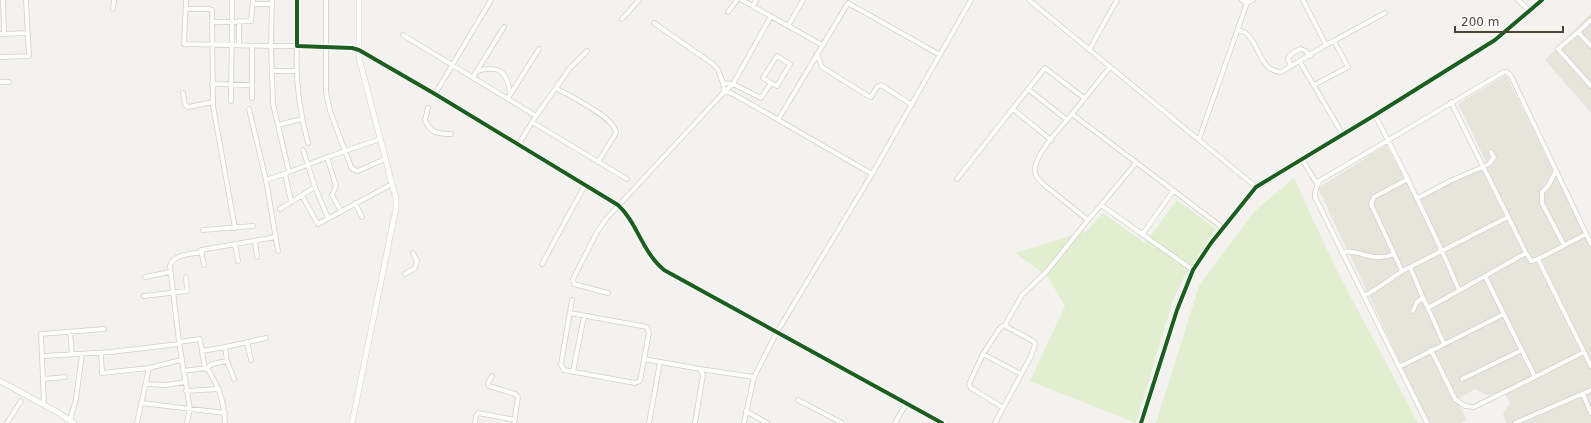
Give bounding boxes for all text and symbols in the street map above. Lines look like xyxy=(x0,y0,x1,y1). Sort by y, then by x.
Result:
scale bar xyxy=(1455,8,1563,34)
text: 200 m xyxy=(1461,15,1499,29)

